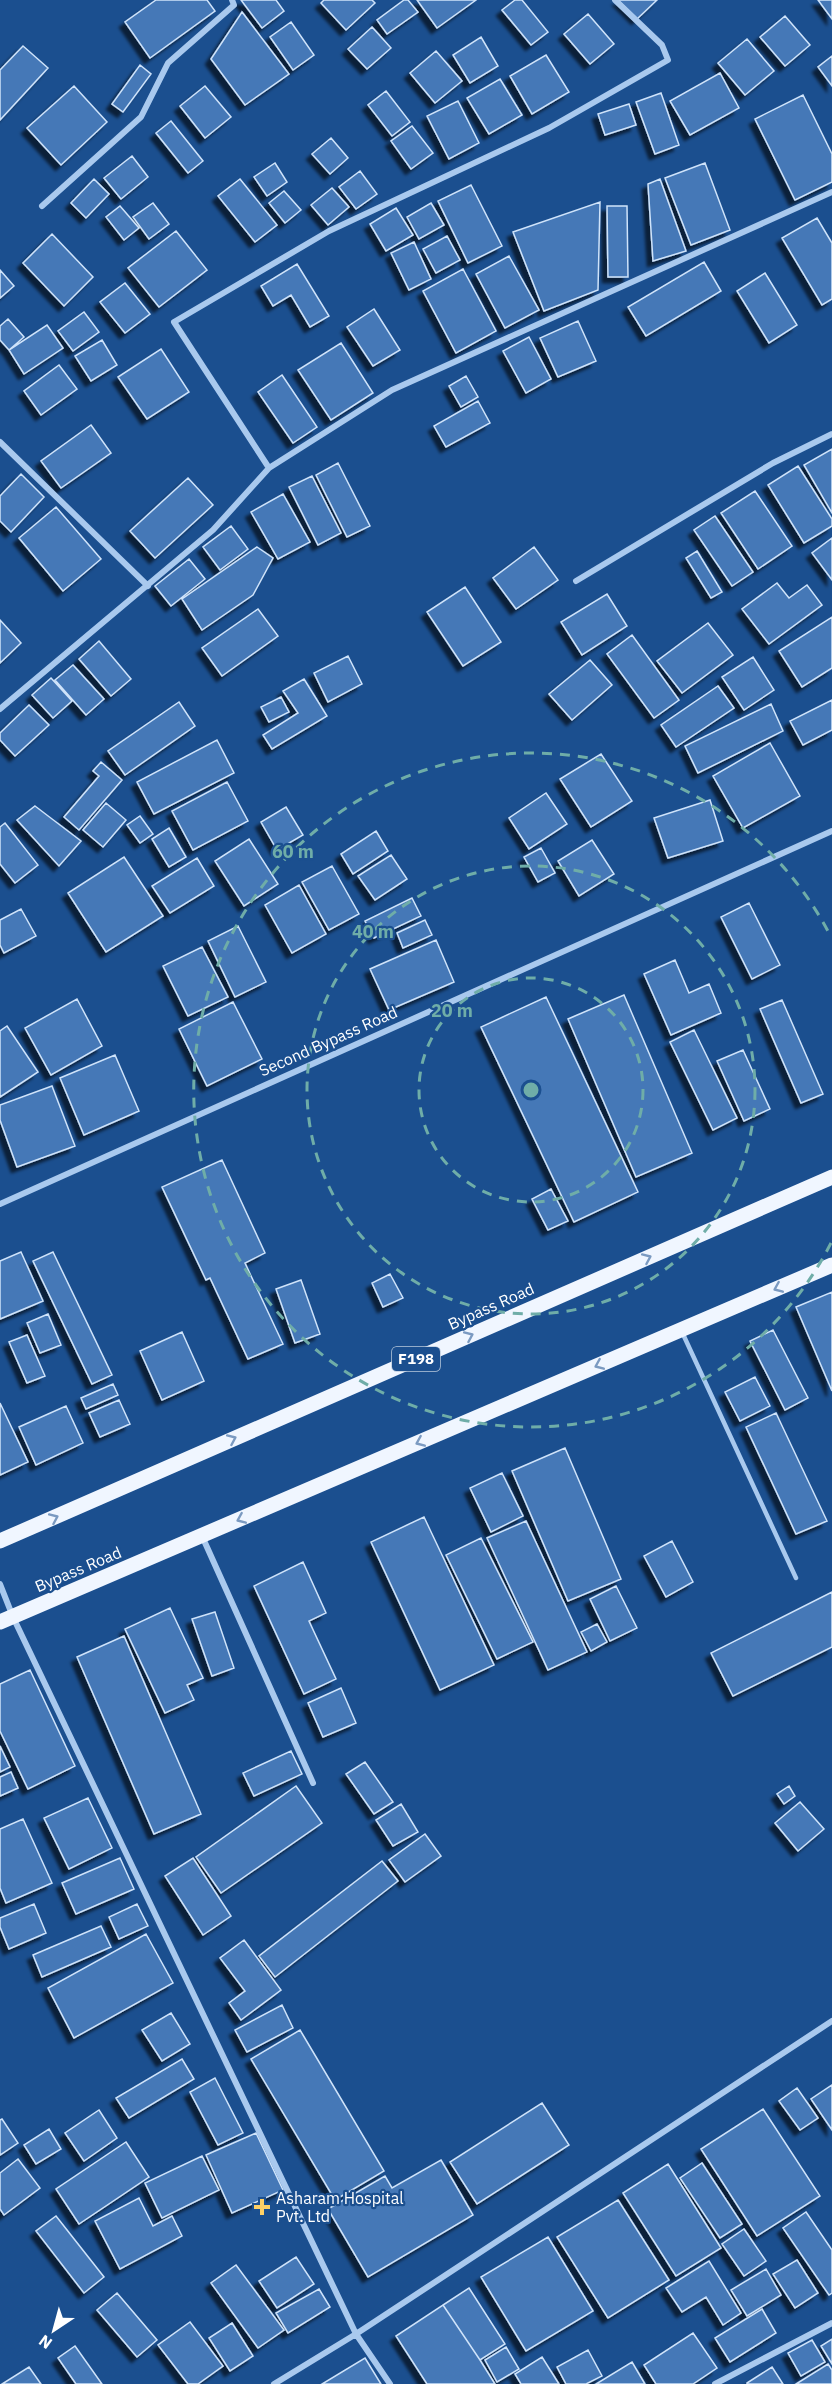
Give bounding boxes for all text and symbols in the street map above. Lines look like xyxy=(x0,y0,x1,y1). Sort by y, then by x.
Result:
text: 60 m xyxy=(272,840,314,863)
text: 40 m xyxy=(352,920,394,943)
text: 20 m xyxy=(431,999,473,1022)
street label: Second Bypass Road xyxy=(256,1002,400,1080)
centre of rings xyxy=(521,1080,541,1100)
one-way arrow xyxy=(641,1253,652,1265)
street label: Bypass Road xyxy=(445,1278,537,1334)
one-way arrow xyxy=(774,1281,785,1293)
one-way arrow xyxy=(462,1331,473,1343)
road number: F198 xyxy=(392,1347,440,1371)
one-way arrow xyxy=(594,1358,605,1370)
one-way arrow xyxy=(226,1435,237,1447)
one-way arrow xyxy=(415,1435,426,1447)
one-way arrow xyxy=(236,1512,247,1524)
one-way arrow xyxy=(47,1513,58,1525)
street label: Bypass Road xyxy=(32,1542,124,1596)
place label: Asharam Hospital Pvt. Ltd xyxy=(276,2188,404,2226)
marker: Asharam Hospital Pvt. Ltd xyxy=(253,2198,271,2216)
north arrow xyxy=(24,2300,84,2360)
text: N xyxy=(35,2331,56,2354)

